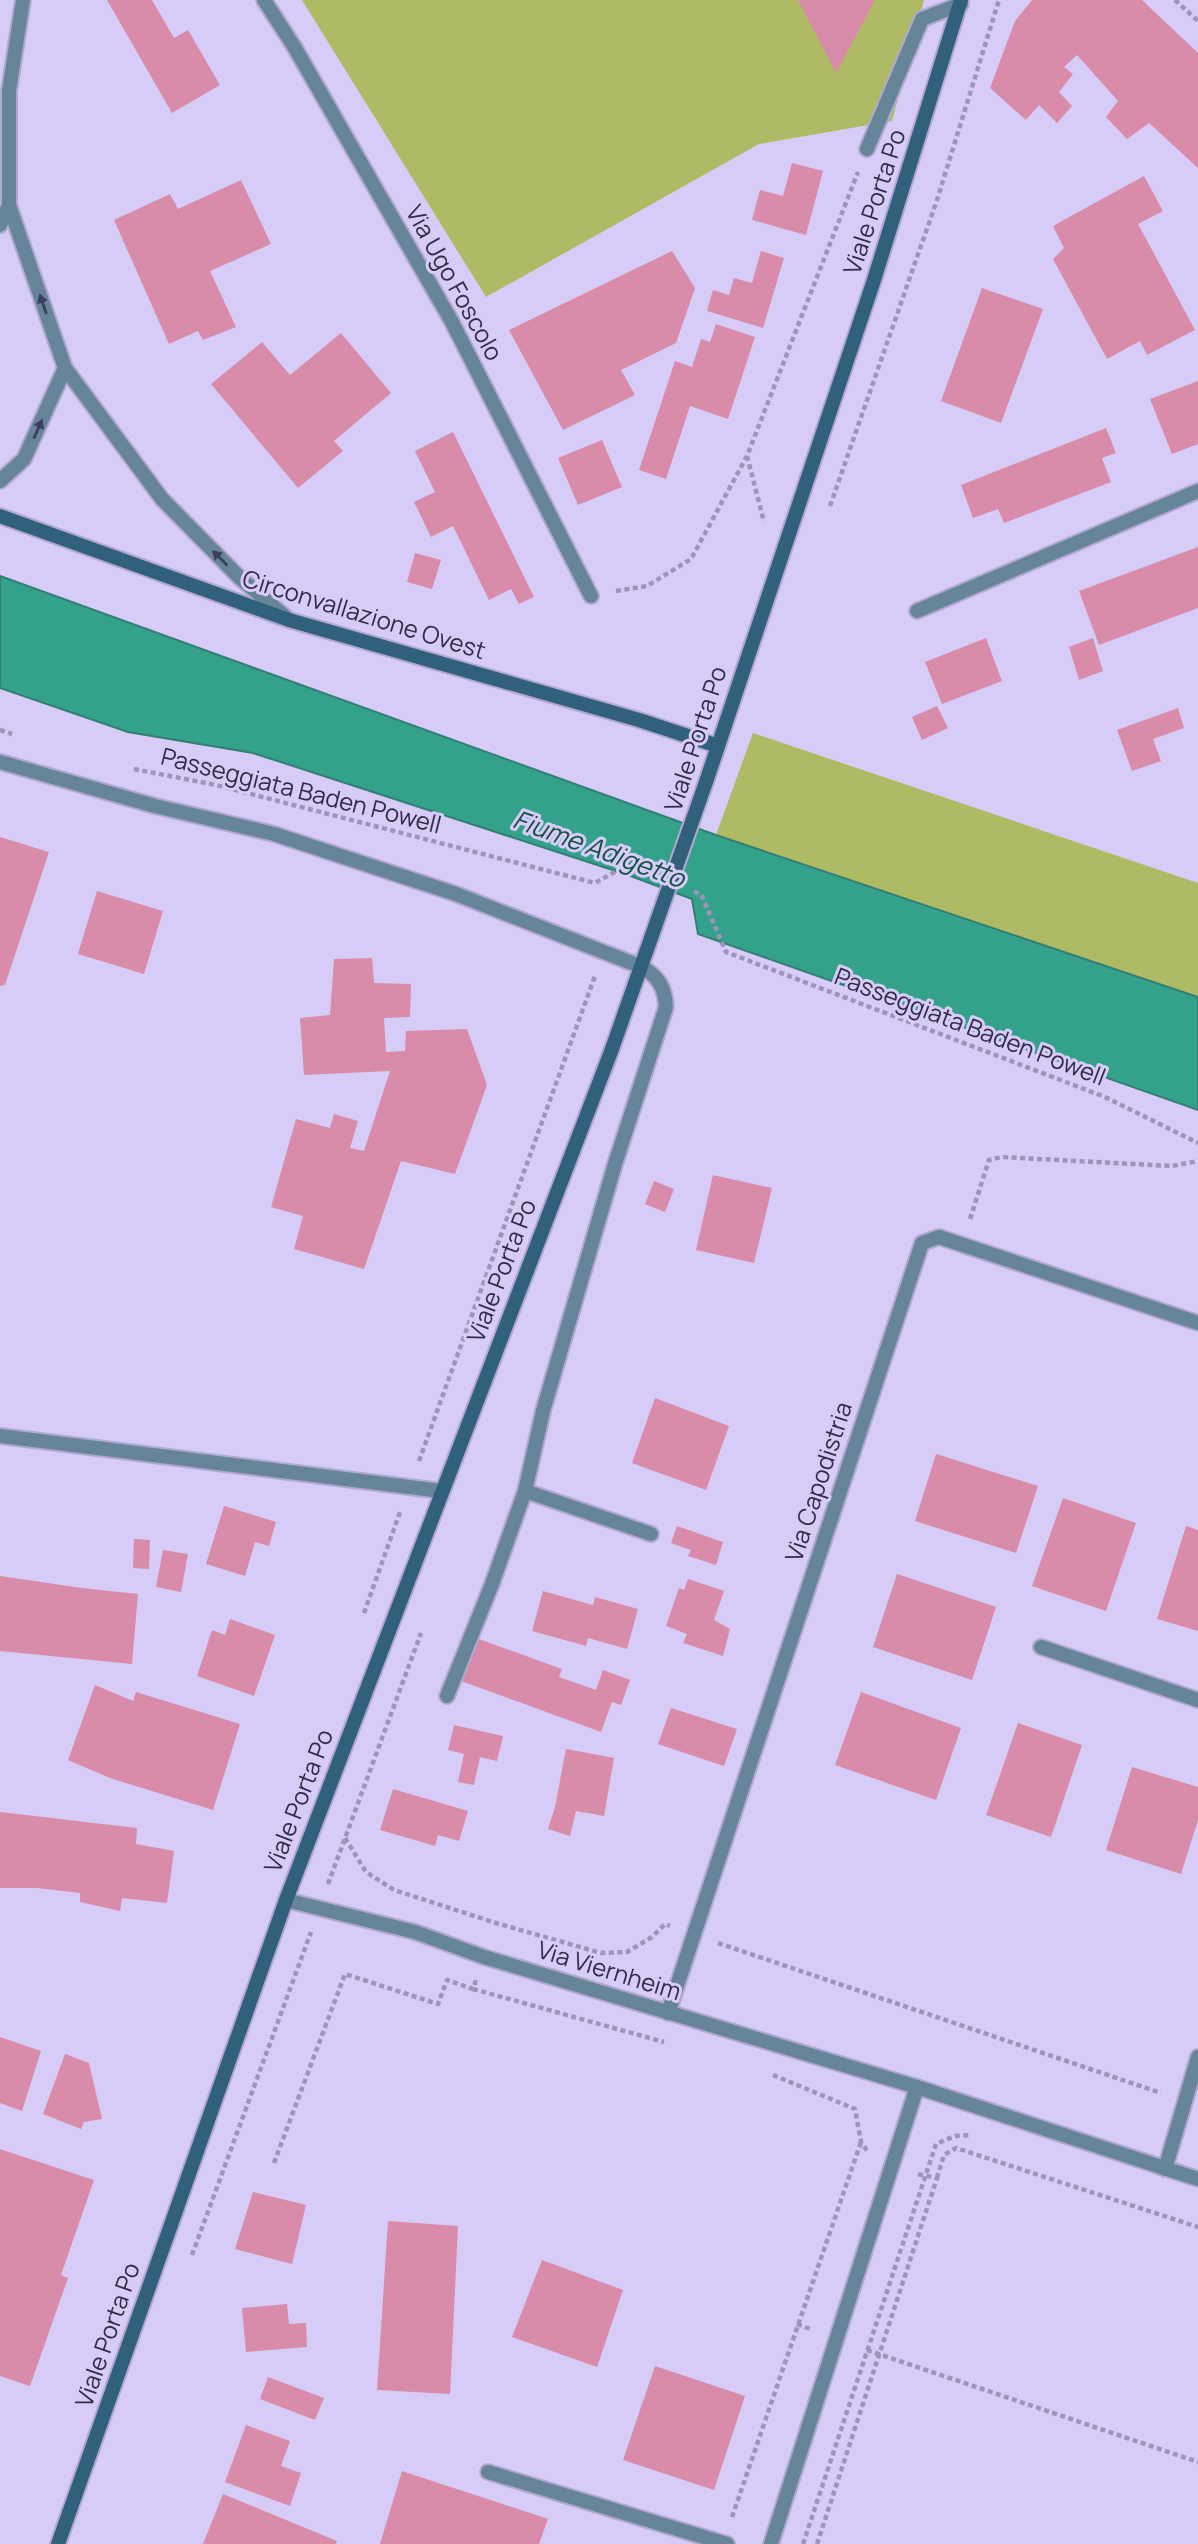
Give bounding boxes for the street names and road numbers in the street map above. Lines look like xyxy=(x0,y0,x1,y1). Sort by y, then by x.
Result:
street label: Viale Porta Po xyxy=(835,125,913,278)
street label: Via Ugo Foscolo xyxy=(399,199,512,366)
street label: Circonvallazione Ovest xyxy=(239,561,490,666)
street label: Viale Porta Po xyxy=(656,662,734,815)
street label: Passeggiata Baden Powell xyxy=(158,739,445,840)
street label: Passeggiata Baden Powell xyxy=(830,959,1111,1093)
street label: Viale Porta Po xyxy=(458,1194,543,1347)
street label: Via Capodistria xyxy=(776,1397,859,1566)
street label: Viale Porta Po xyxy=(255,1724,340,1877)
street label: Via Viernheim xyxy=(534,1932,685,2007)
street label: Viale Porta Po xyxy=(66,2258,147,2411)

